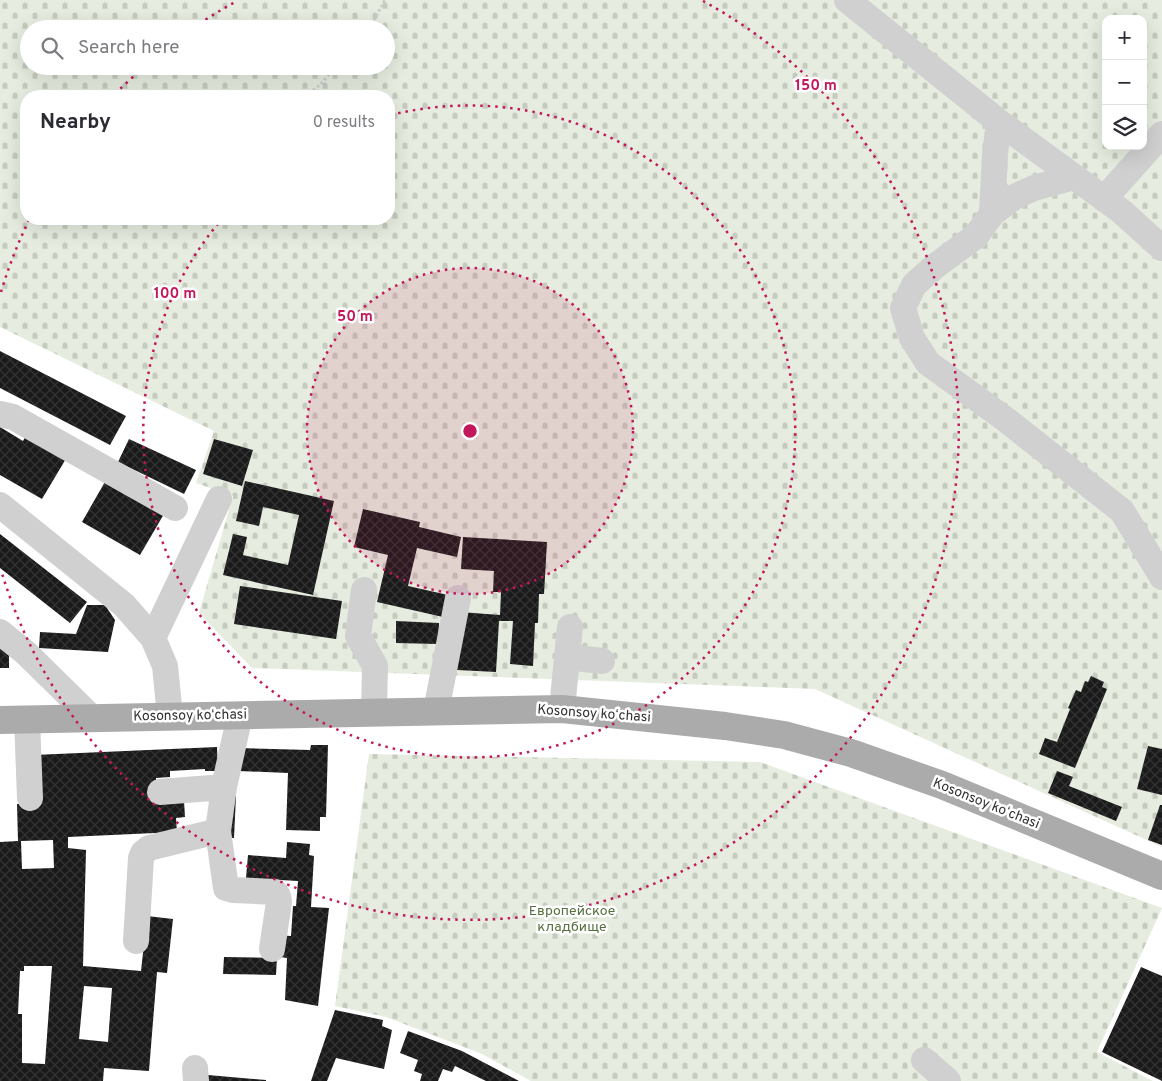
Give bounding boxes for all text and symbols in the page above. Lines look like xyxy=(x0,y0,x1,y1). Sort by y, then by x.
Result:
map controls xyxy=(1102,15,1147,150)
button: + xyxy=(1102,15,1147,60)
search box xyxy=(20,20,395,75)
icon: search xyxy=(38,34,66,62)
text: Search here xyxy=(78,36,180,60)
button: − xyxy=(1102,60,1147,105)
text: 150 m xyxy=(795,77,837,96)
button: layers xyxy=(1102,105,1147,150)
text: Nearby xyxy=(40,109,111,136)
text: 0 results xyxy=(313,113,375,133)
text: 100 m xyxy=(154,285,196,304)
text: 50 m xyxy=(337,308,373,327)
centre of rings xyxy=(461,422,479,440)
street label: Kosonsoy koʻchasi xyxy=(537,702,651,726)
street label: Kosonsoy koʻchasi xyxy=(133,707,247,725)
street label: Kosonsoy koʻchasi xyxy=(930,775,1042,833)
park label: Европейское кладбище xyxy=(529,903,615,936)

